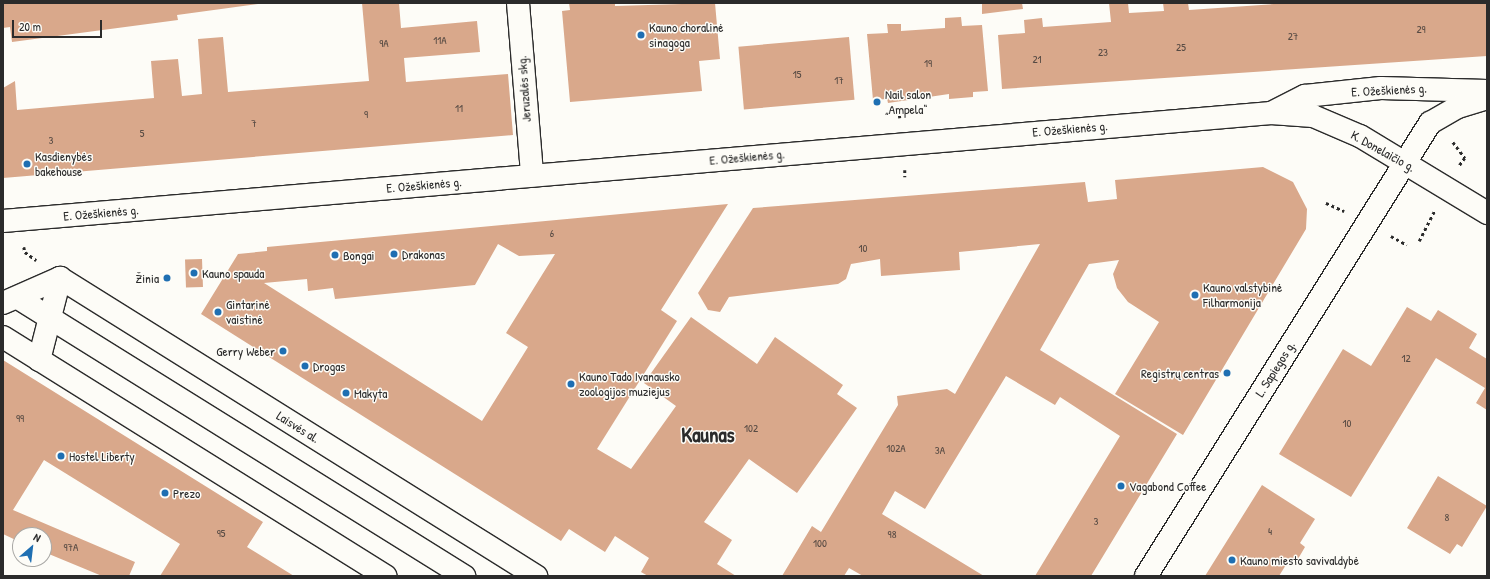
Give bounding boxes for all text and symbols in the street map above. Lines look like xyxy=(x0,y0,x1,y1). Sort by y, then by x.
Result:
scale bar xyxy=(14,12,104,38)
text: 20 m xyxy=(19,18,41,35)
place label: Kauno choralinė sinagoga xyxy=(649,20,723,51)
house number: 29 xyxy=(1416,22,1426,36)
house number: 27 xyxy=(1288,29,1298,43)
marker: Kauno choralinė sinagoga xyxy=(636,30,646,40)
house number: 11A xyxy=(433,33,447,47)
house number: 9A xyxy=(379,36,389,50)
house number: 25 xyxy=(1176,40,1186,54)
house number: 23 xyxy=(1098,45,1108,59)
house number: 21 xyxy=(1032,52,1042,66)
street label: Jeruzalės skg. xyxy=(514,55,534,123)
house number: 19 xyxy=(924,56,932,70)
house number: 15 xyxy=(793,67,801,81)
house number: 17 xyxy=(834,73,844,87)
street label: E. Ožeškienės g. xyxy=(1351,80,1427,100)
place label: Nail salon „Ampela“ xyxy=(885,87,931,118)
marker: Nail salon „Ampela“ xyxy=(872,97,882,107)
house number: 11 xyxy=(455,101,463,115)
house number: 9 xyxy=(364,107,368,121)
house number: 7 xyxy=(251,116,257,130)
street label: E. Ožeškienės g. xyxy=(1032,118,1108,140)
house number: 5 xyxy=(140,126,144,140)
street label: K. Donelaičio g. xyxy=(1348,127,1418,175)
house number: 3 xyxy=(49,133,53,147)
street label: E. Ožeškienės g. xyxy=(709,146,785,168)
place label: Kasdienybės bakehouse xyxy=(35,149,92,180)
marker: Kasdienybės bakehouse xyxy=(22,159,32,169)
street label: E. Ožeškienės g. xyxy=(386,174,462,196)
street label: E. Ožeškienės g. xyxy=(63,202,139,224)
house number: 6 xyxy=(550,226,554,240)
house number: 10 xyxy=(859,241,867,255)
place label: Drakonas xyxy=(402,246,445,262)
place label: Bongai xyxy=(343,247,374,263)
marker: Drakonas xyxy=(389,249,399,259)
marker: Bongai xyxy=(330,250,340,260)
place label: Kauno spauda xyxy=(202,265,264,281)
marker: Kauno spauda xyxy=(189,268,199,278)
place label: Žinia xyxy=(136,270,159,286)
marker: Žinia xyxy=(162,273,172,283)
place label: Kauno valstybinė Filharmonija xyxy=(1203,280,1282,311)
marker: Kauno valstybinė Filharmonija xyxy=(1190,290,1200,300)
place label: Gintarinė vaistinė xyxy=(226,297,270,328)
marker: Gintarinė vaistinė xyxy=(213,307,223,317)
street label: L. Sapiegos g. xyxy=(1252,338,1298,400)
place label: Gerry Weber xyxy=(216,343,275,359)
marker: Gerry Weber xyxy=(278,346,288,356)
house number: 12 xyxy=(1401,351,1411,365)
place label: Drogas xyxy=(313,358,345,374)
marker: Drogas xyxy=(300,361,310,371)
place label: Registrų centras xyxy=(1141,365,1219,381)
marker: Registrų centras xyxy=(1222,368,1232,378)
place label: Kauno Tado Ivanausko zoologijos muziejus xyxy=(579,369,680,400)
marker: Kauno Tado Ivanausko zoologijos muziejus xyxy=(566,379,576,389)
place label: Makyta xyxy=(354,385,387,401)
marker: Makyta xyxy=(341,388,351,398)
street label: Laisvės al. xyxy=(274,408,322,446)
house number: 99 xyxy=(16,411,24,425)
house number: 10 xyxy=(1343,416,1351,430)
house number: 102 xyxy=(744,421,758,435)
district label: Kaunas xyxy=(681,422,735,448)
house number: 102A xyxy=(886,441,906,455)
house number: 3A xyxy=(935,443,945,457)
place label: Hostel Liberty xyxy=(69,448,135,464)
marker: Hostel Liberty xyxy=(56,451,66,461)
place label: Vagabond Coffee xyxy=(1129,478,1206,494)
marker: Vagabond Coffee xyxy=(1116,481,1126,491)
place label: Prezo xyxy=(173,485,200,501)
marker: Prezo xyxy=(160,488,170,498)
house number: 8 xyxy=(1445,510,1449,524)
house number: 3 xyxy=(1094,514,1098,528)
house number: 4 xyxy=(1268,524,1272,538)
house number: 95 xyxy=(217,526,225,540)
north arrow xyxy=(12,527,52,567)
house number: 98 xyxy=(888,527,896,541)
text: N xyxy=(31,530,43,545)
house number: 100 xyxy=(813,536,827,550)
house number: 97A xyxy=(64,540,78,554)
place label: Kauno miesto savivaldybė xyxy=(1240,552,1359,568)
marker: Kauno miesto savivaldybė xyxy=(1227,555,1237,565)

